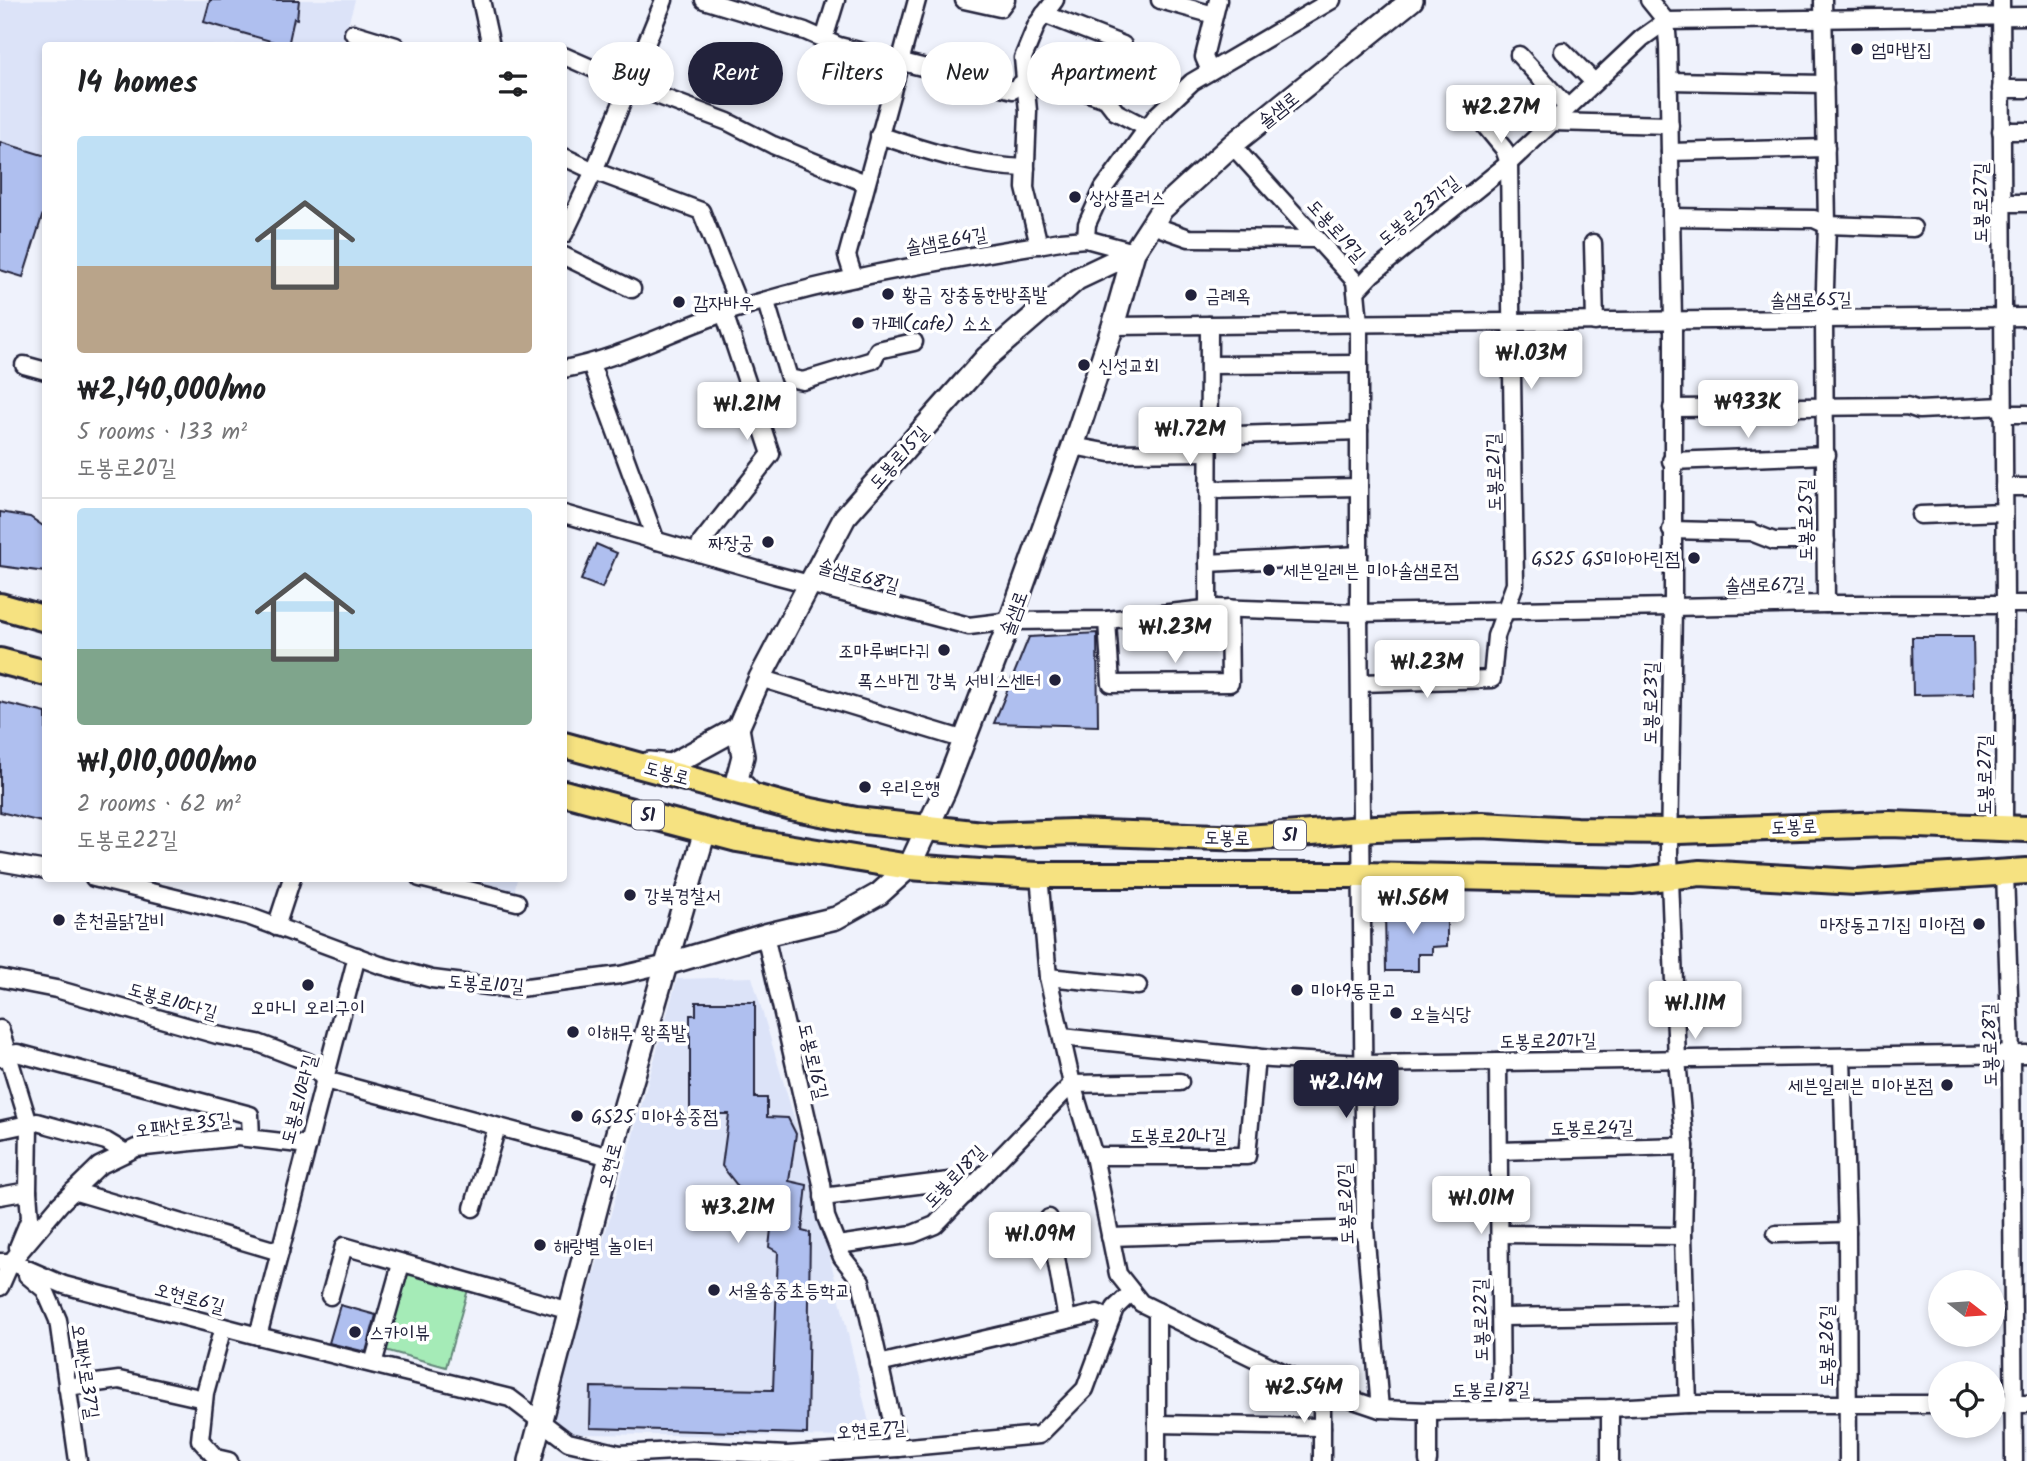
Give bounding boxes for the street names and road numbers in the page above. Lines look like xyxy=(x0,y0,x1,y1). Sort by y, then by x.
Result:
street label: 솔샘로 xyxy=(1252,84,1307,137)
street label: 도봉로27길 xyxy=(1967,163,1997,243)
street label: 도봉로23가길 xyxy=(1372,169,1467,254)
street label: 도봉로19길 xyxy=(1299,193,1372,270)
street label: 솔샘로64길 xyxy=(903,220,989,264)
street label: 솔샘로65길 xyxy=(1770,285,1852,317)
street label: 도봉로15길 xyxy=(862,420,937,497)
street label: 도봉로21길 xyxy=(1479,433,1511,511)
street label: 도봉로25길 xyxy=(1792,479,1822,561)
street label: 솔샘로68길 xyxy=(814,552,903,602)
street label: 솔샘로67길 xyxy=(1725,570,1806,602)
street label: 솔샘로 xyxy=(993,587,1037,640)
street label: 도봉로23길 xyxy=(1636,661,1668,745)
street label: 도봉로27길 xyxy=(1971,735,2001,815)
street label: 도봉로 xyxy=(640,754,693,794)
road number: 51 xyxy=(632,800,664,830)
street label: 도봉로 xyxy=(1771,812,1818,844)
road number: 51 xyxy=(1274,820,1306,850)
street label: 도봉로 xyxy=(1204,824,1250,854)
street label: 도봉로10길 xyxy=(447,967,525,1003)
street label: 도봉로10다길 xyxy=(124,975,221,1029)
street label: 도봉로28길 xyxy=(1975,1003,2007,1087)
street label: 도봉로16길 xyxy=(789,1020,835,1103)
street label: 도봉로20가길 xyxy=(1499,1026,1597,1058)
street label: 도봉로10라길 xyxy=(274,1051,326,1148)
street label: 오패산로35길 xyxy=(133,1105,233,1147)
street label: 도봉로24길 xyxy=(1550,1113,1634,1145)
street label: 도봉로20나길 xyxy=(1130,1122,1226,1152)
street label: 오현로 xyxy=(591,1139,631,1192)
street label: 도봉로18길 xyxy=(917,1139,994,1216)
street label: 도봉로20길 xyxy=(1331,1163,1363,1245)
street label: 오현로6길 xyxy=(151,1275,228,1323)
street label: 도봉로22길 xyxy=(1466,1278,1498,1362)
street label: 도봉로26길 xyxy=(1813,1305,1843,1387)
street label: 오패산로37길 xyxy=(62,1322,106,1421)
street label: 도봉로18길 xyxy=(1451,1375,1531,1407)
street label: 오현로7길 xyxy=(835,1414,907,1448)

